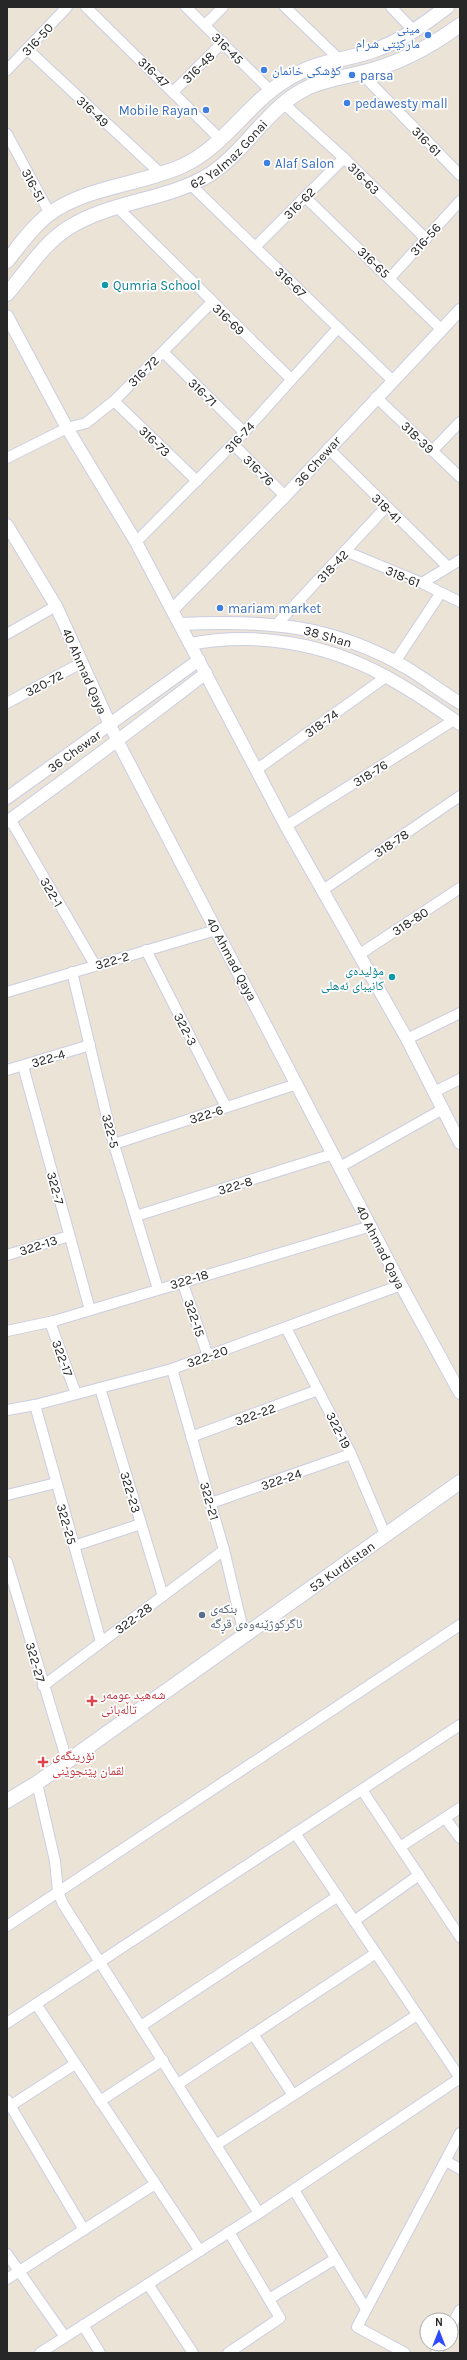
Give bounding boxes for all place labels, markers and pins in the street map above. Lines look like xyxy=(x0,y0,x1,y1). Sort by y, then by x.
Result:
place label: مینی مارکێتی شرام xyxy=(356,21,420,52)
marker: مینی مارکێتی شرام xyxy=(423,30,433,40)
place label: کۆشکی خانمان xyxy=(272,63,342,79)
marker: کۆشکی خانمان xyxy=(259,65,269,75)
place label: parsa xyxy=(360,68,393,83)
marker: parsa xyxy=(347,70,357,80)
place label: pedawesty mall xyxy=(355,96,448,111)
marker: pedawesty mall xyxy=(342,98,352,108)
place label: Mobile Rayan xyxy=(119,103,198,118)
marker: Mobile Rayan xyxy=(201,105,211,115)
place label: Alaf Salon xyxy=(275,156,334,171)
marker: Alaf Salon xyxy=(262,158,272,168)
place label: Qumria School xyxy=(113,278,201,293)
marker: Qumria School xyxy=(100,280,110,290)
place label: mariam market xyxy=(228,601,321,616)
marker: mariam market xyxy=(215,603,225,613)
place label: مۆلیدەی کانیبای ئەهلی xyxy=(321,963,385,994)
marker: مۆلیدەی کانیبای ئەهلی xyxy=(387,972,397,982)
place label: بنکەی ئاگرکوژێنەوەی قڕگە xyxy=(210,1601,303,1634)
marker: بنکەی ئاگرکوژێنەوەی قڕگە xyxy=(197,1610,207,1620)
place label: شەهید عومەر تاڵەبانی xyxy=(100,1687,165,1718)
marker: شەهید عومەر تاڵەبانی xyxy=(86,1695,98,1707)
place label: نۆرینگەی لقمان پێنجوێنی xyxy=(52,1748,124,1779)
marker: نۆرینگەی لقمان پێنجوێنی xyxy=(37,1756,49,1768)

